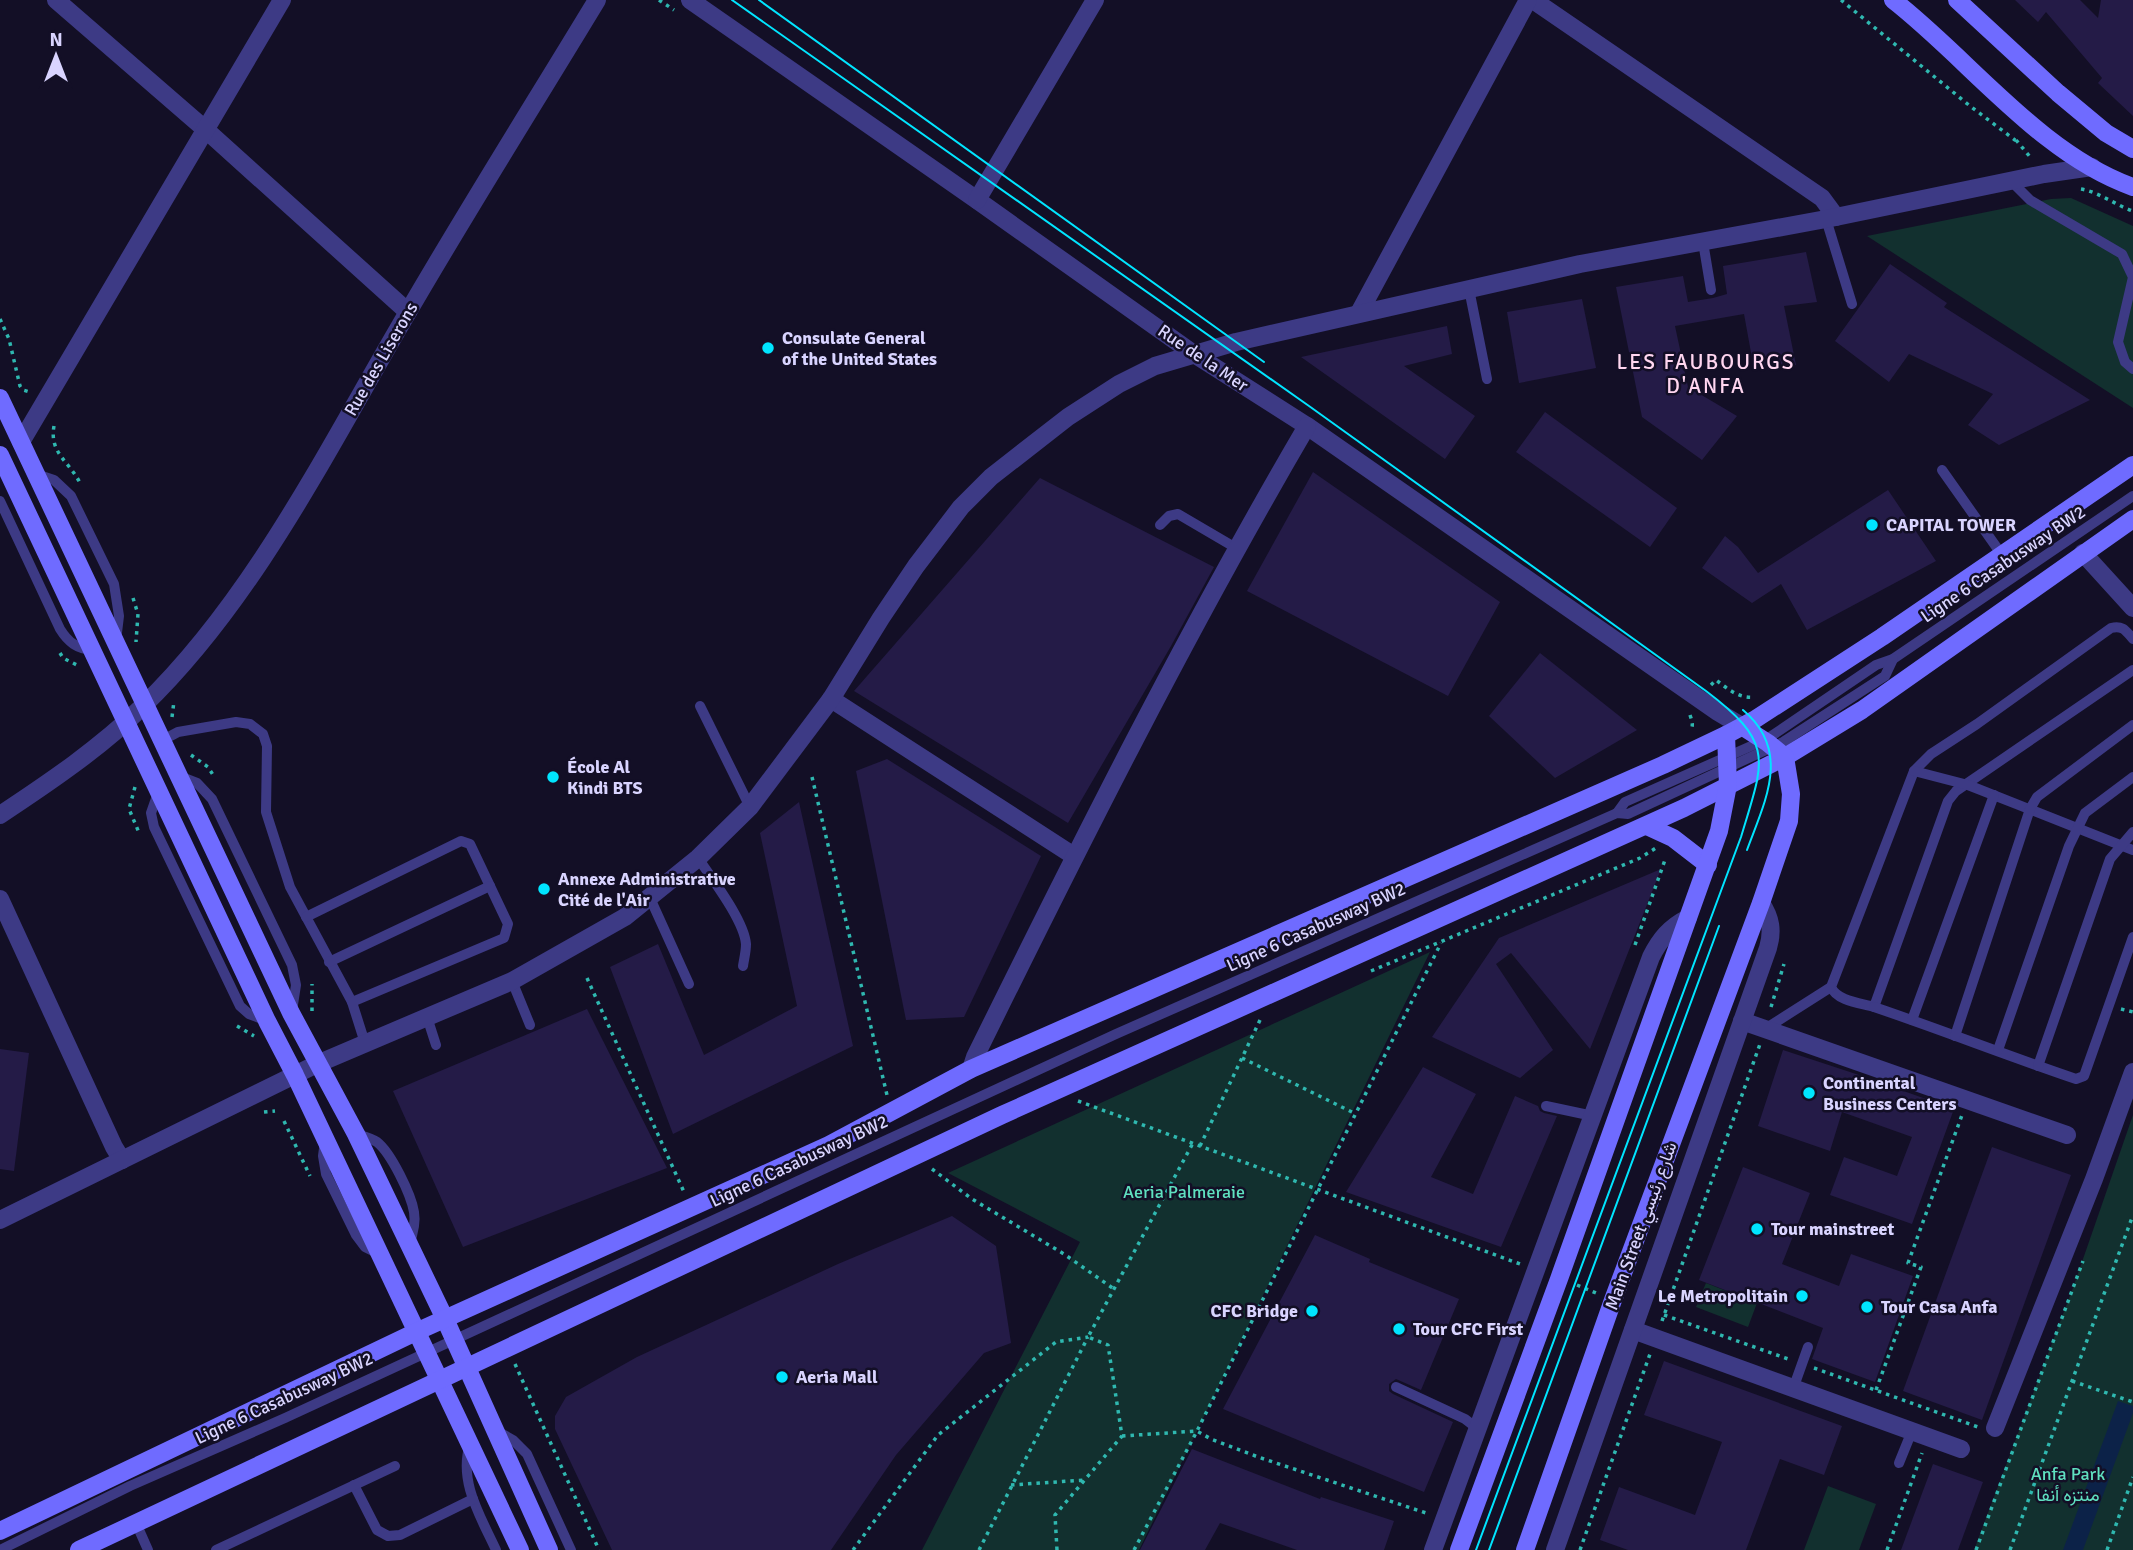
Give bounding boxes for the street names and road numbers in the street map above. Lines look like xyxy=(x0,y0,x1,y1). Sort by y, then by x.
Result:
street label: Rue des Liserons xyxy=(340,298,423,420)
street label: Rue de la Mer xyxy=(1154,320,1253,396)
street label: Ligne 6 Casabusway BW2 xyxy=(1916,501,2090,627)
street label: Ligne 6 Casabusway BW2 xyxy=(1223,878,1409,976)
street label: Ligne 6 Casabusway BW2 xyxy=(706,1110,892,1212)
street label: Main Street شارع رئيسي xyxy=(1600,1139,1685,1314)
street label: Ligne 6 Casabusway BW2 xyxy=(191,1347,377,1449)

